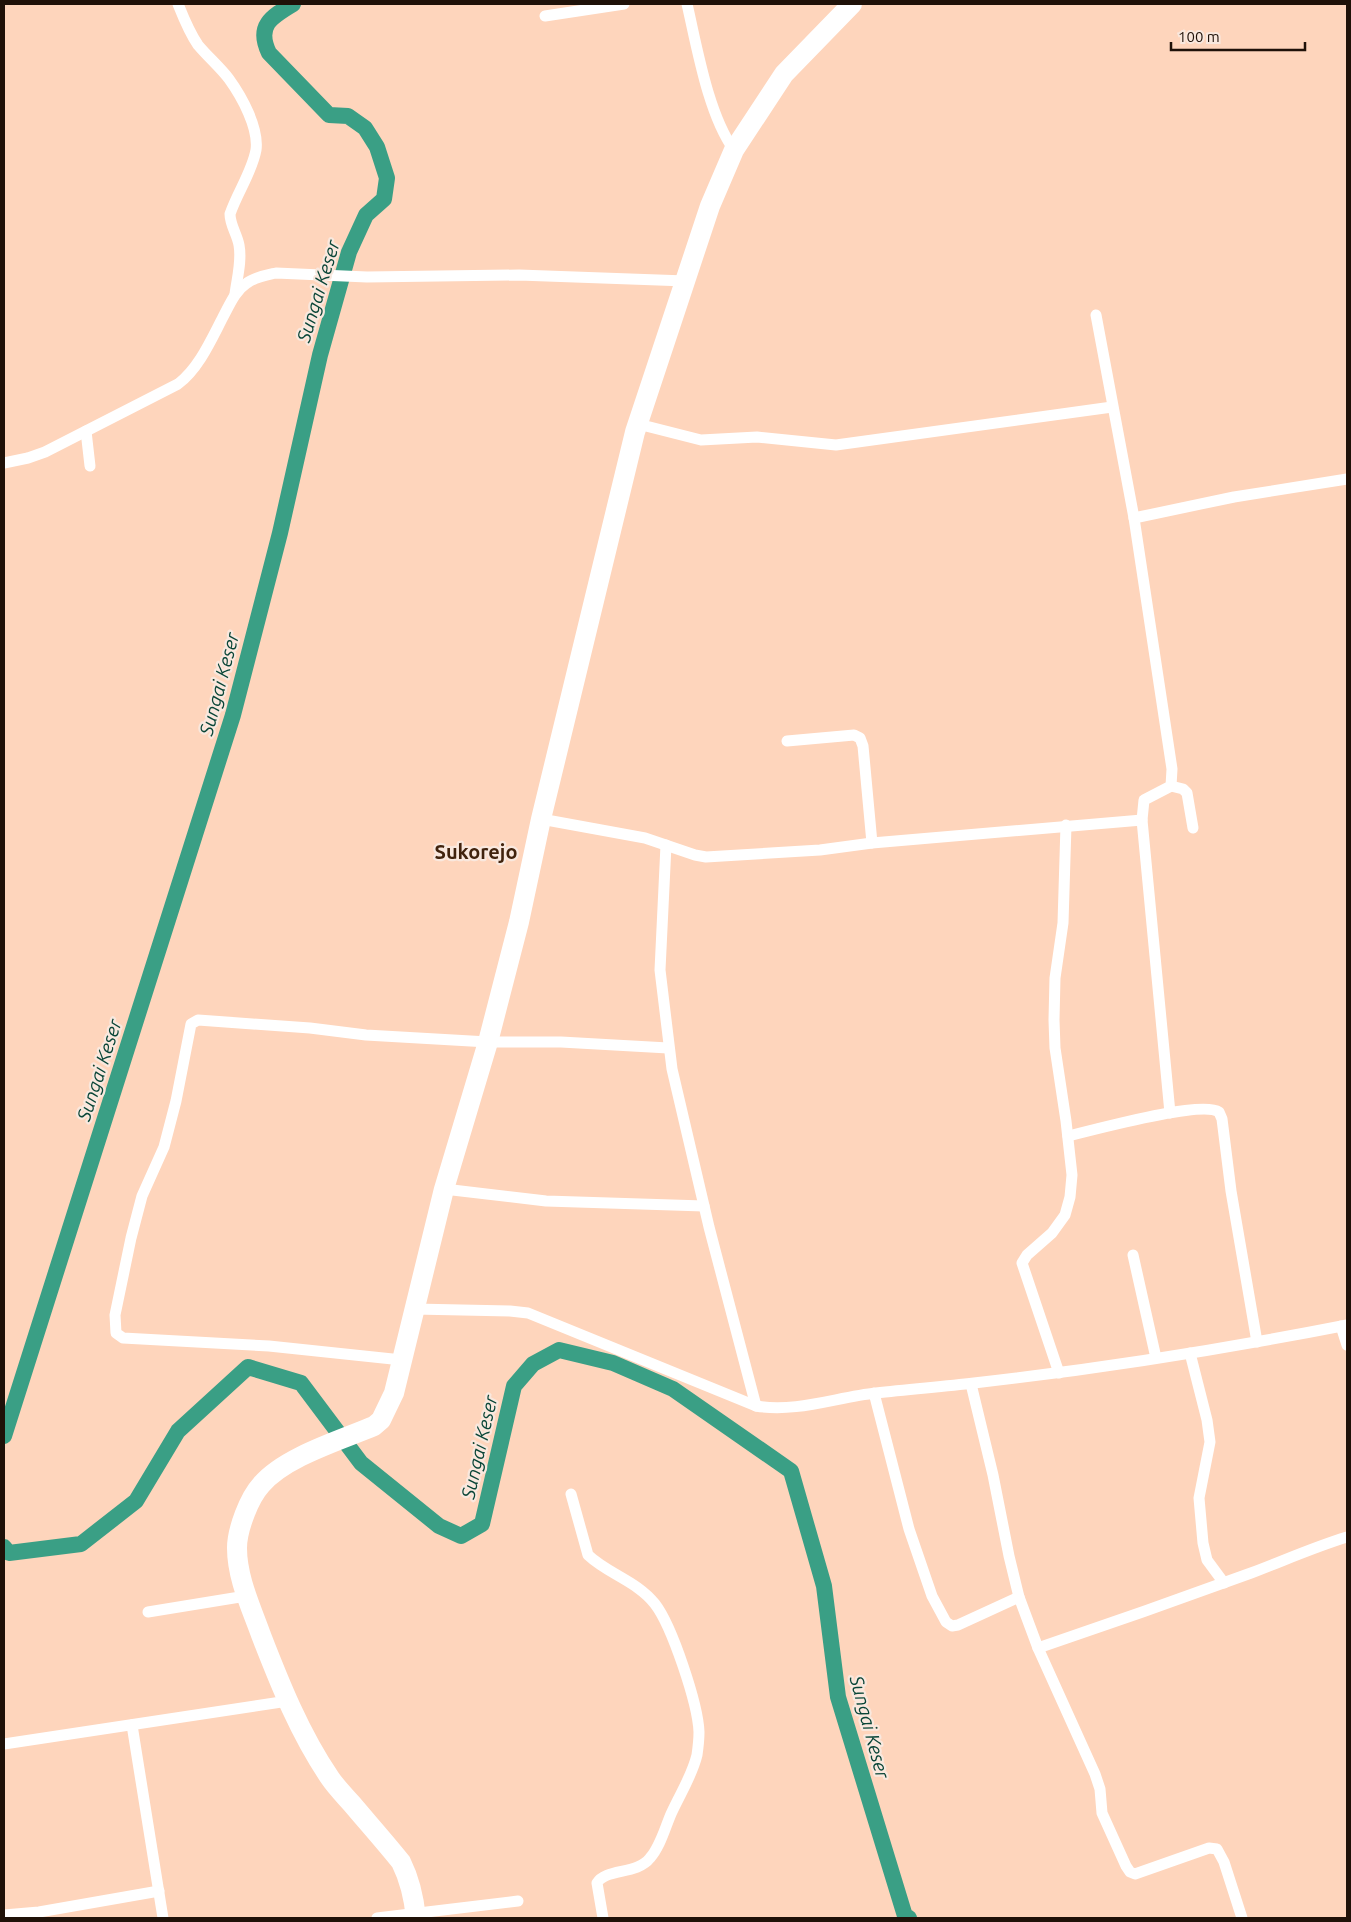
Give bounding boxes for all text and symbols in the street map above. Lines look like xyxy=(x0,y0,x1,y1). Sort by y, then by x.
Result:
scale bar xyxy=(1171,20,1305,52)
text: 100 m xyxy=(1178,28,1220,45)
water label: Sungai Keser xyxy=(292,237,344,346)
water label: Sungai Keser xyxy=(194,629,243,739)
district label: Sukorejo xyxy=(435,840,517,863)
water label: Sungai Keser xyxy=(72,1016,126,1125)
water label: Sungai Keser xyxy=(456,1392,502,1502)
water label: Sungai Keser xyxy=(845,1672,894,1782)

